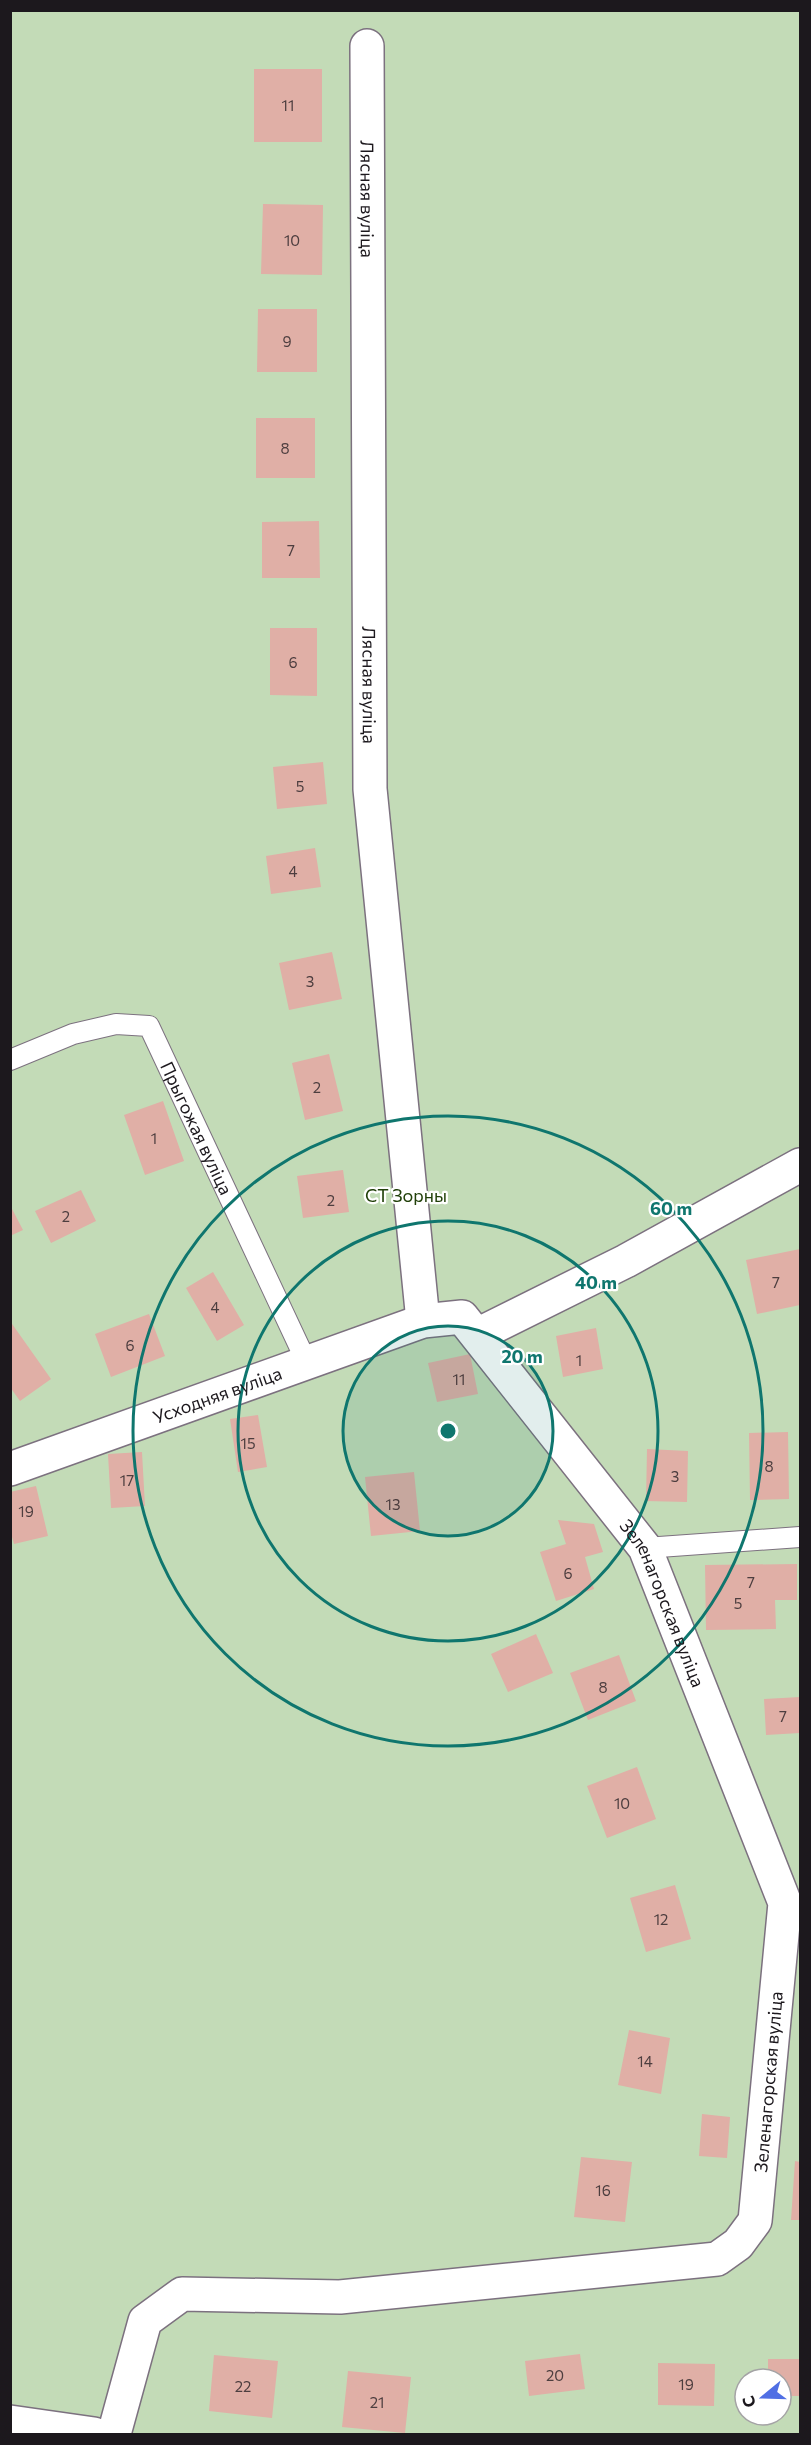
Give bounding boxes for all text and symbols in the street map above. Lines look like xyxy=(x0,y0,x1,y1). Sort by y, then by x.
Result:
house number: 11 xyxy=(282,96,294,114)
street label: Лясная вуліца xyxy=(356,140,379,258)
house number: 10 xyxy=(284,231,300,249)
house number: 9 xyxy=(282,332,292,350)
house number: 8 xyxy=(280,439,290,457)
house number: 7 xyxy=(287,541,295,559)
street label: Лясная вуліца xyxy=(358,626,381,744)
house number: 6 xyxy=(288,653,298,671)
house number: 5 xyxy=(296,777,304,795)
house number: 4 xyxy=(289,862,298,880)
house number: 3 xyxy=(306,972,314,990)
street label: Прыгожая вуліца xyxy=(156,1058,238,1198)
house number: 2 xyxy=(313,1078,321,1096)
house number: 1 xyxy=(151,1129,157,1147)
park label: СТ Зорны xyxy=(365,1184,447,1206)
house number: 2 xyxy=(327,1191,335,1209)
text: 60 m xyxy=(650,1197,692,1219)
house number: 2 xyxy=(62,1207,70,1225)
text: 40 m xyxy=(575,1271,617,1293)
house number: 7 xyxy=(772,1273,780,1291)
house number: 4 xyxy=(211,1298,220,1316)
house number: 6 xyxy=(125,1336,135,1354)
text: 20 m xyxy=(501,1345,543,1367)
house number: 1 xyxy=(576,1351,582,1369)
street label: Усходняя вуліца xyxy=(150,1362,285,1428)
house number: 11 xyxy=(453,1370,465,1388)
centre of rings xyxy=(438,1421,458,1441)
house number: 15 xyxy=(240,1434,256,1452)
house number: 8 xyxy=(764,1457,774,1475)
house number: 3 xyxy=(671,1467,679,1485)
house number: 17 xyxy=(120,1471,134,1489)
house number: 13 xyxy=(386,1495,400,1513)
house number: 19 xyxy=(18,1502,34,1520)
street label: Зеленагорская вуліца xyxy=(615,1515,710,1690)
house number: 6 xyxy=(563,1564,573,1582)
house number: 7 xyxy=(747,1573,755,1591)
house number: 5 xyxy=(734,1594,742,1612)
house number: 8 xyxy=(598,1678,608,1696)
house number: 7 xyxy=(779,1707,787,1725)
house number: 10 xyxy=(614,1794,630,1812)
house number: 12 xyxy=(654,1910,668,1928)
street label: Зеленагорская вуліца xyxy=(749,1990,787,2174)
house number: 14 xyxy=(637,2052,653,2070)
house number: 16 xyxy=(595,2181,611,2199)
house number: 20 xyxy=(546,2366,564,2384)
north arrow xyxy=(733,2367,793,2427)
house number: 19 xyxy=(678,2375,694,2393)
house number: 22 xyxy=(235,2377,251,2395)
house number: 21 xyxy=(370,2393,384,2411)
text: С xyxy=(738,2394,759,2410)

